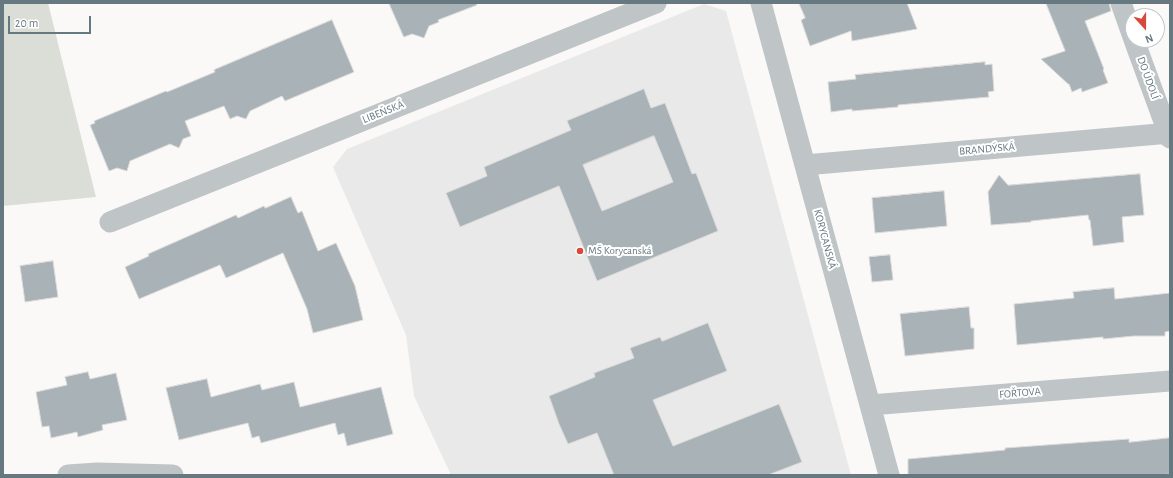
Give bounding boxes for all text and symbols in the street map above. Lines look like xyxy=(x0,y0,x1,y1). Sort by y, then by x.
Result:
scale bar xyxy=(10,8,93,34)
north arrow xyxy=(1125,8,1165,48)
text: 20 m xyxy=(15,17,38,29)
text: N xyxy=(1144,32,1155,45)
street label: DO ÚDOLÍ xyxy=(1134,55,1162,101)
street label: LIBEŇSKÁ xyxy=(360,98,406,126)
street label: BRANDÝSKÁ xyxy=(959,140,1015,158)
street label: KORYCANSKÁ xyxy=(811,208,839,270)
place label: MŠ Korycanská xyxy=(588,244,652,258)
marker: MŠ Korycanská xyxy=(575,246,585,256)
street label: FOŘTOVA xyxy=(999,385,1041,401)

